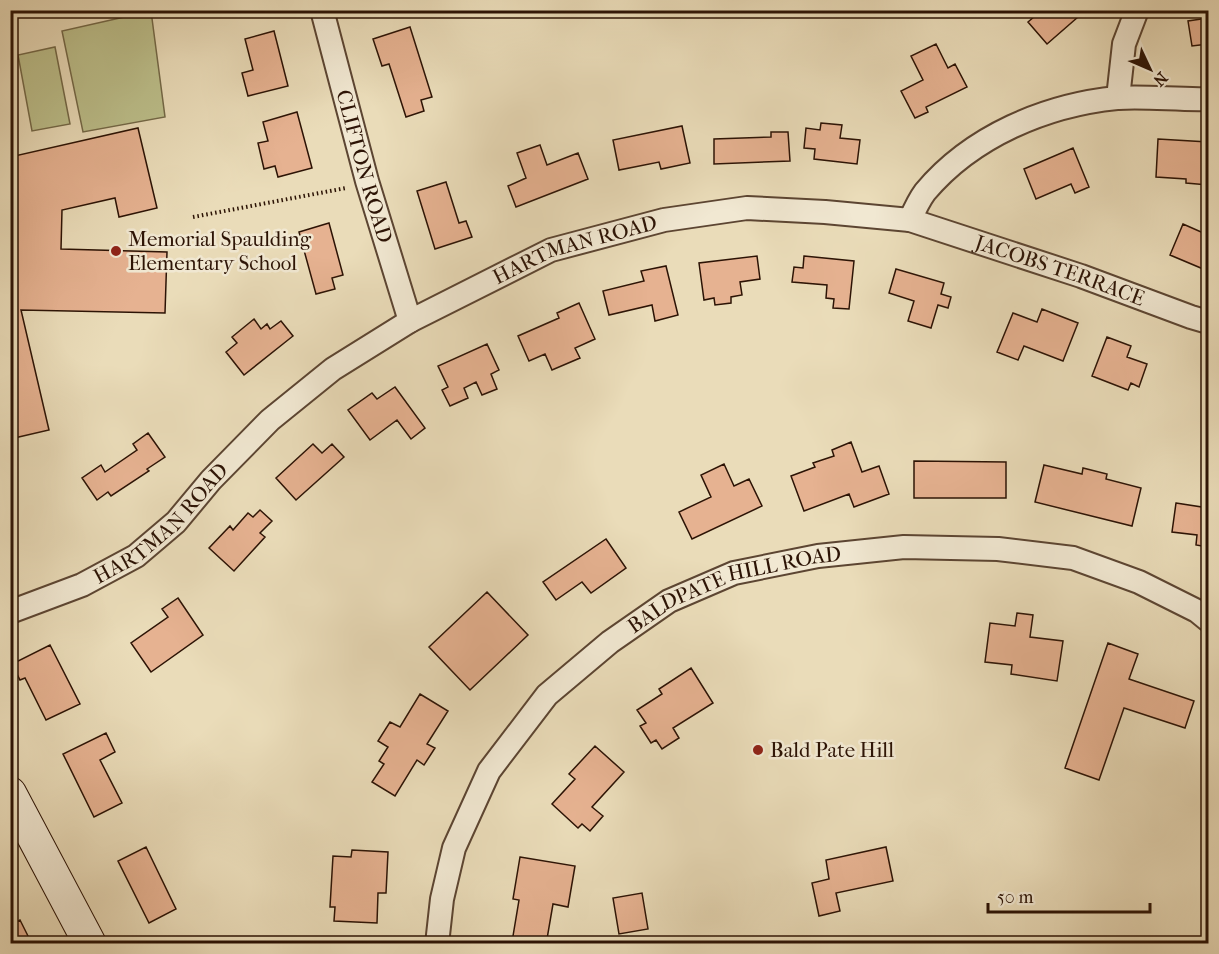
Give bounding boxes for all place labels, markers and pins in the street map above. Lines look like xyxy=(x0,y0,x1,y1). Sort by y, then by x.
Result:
place label: Memorial Spaulding Elementary School xyxy=(128,227,312,275)
marker: Memorial Spaulding Elementary School xyxy=(109,244,123,258)
place label: Bald Pate Hill xyxy=(770,738,894,762)
marker: Bald Pate Hill xyxy=(751,743,765,757)

